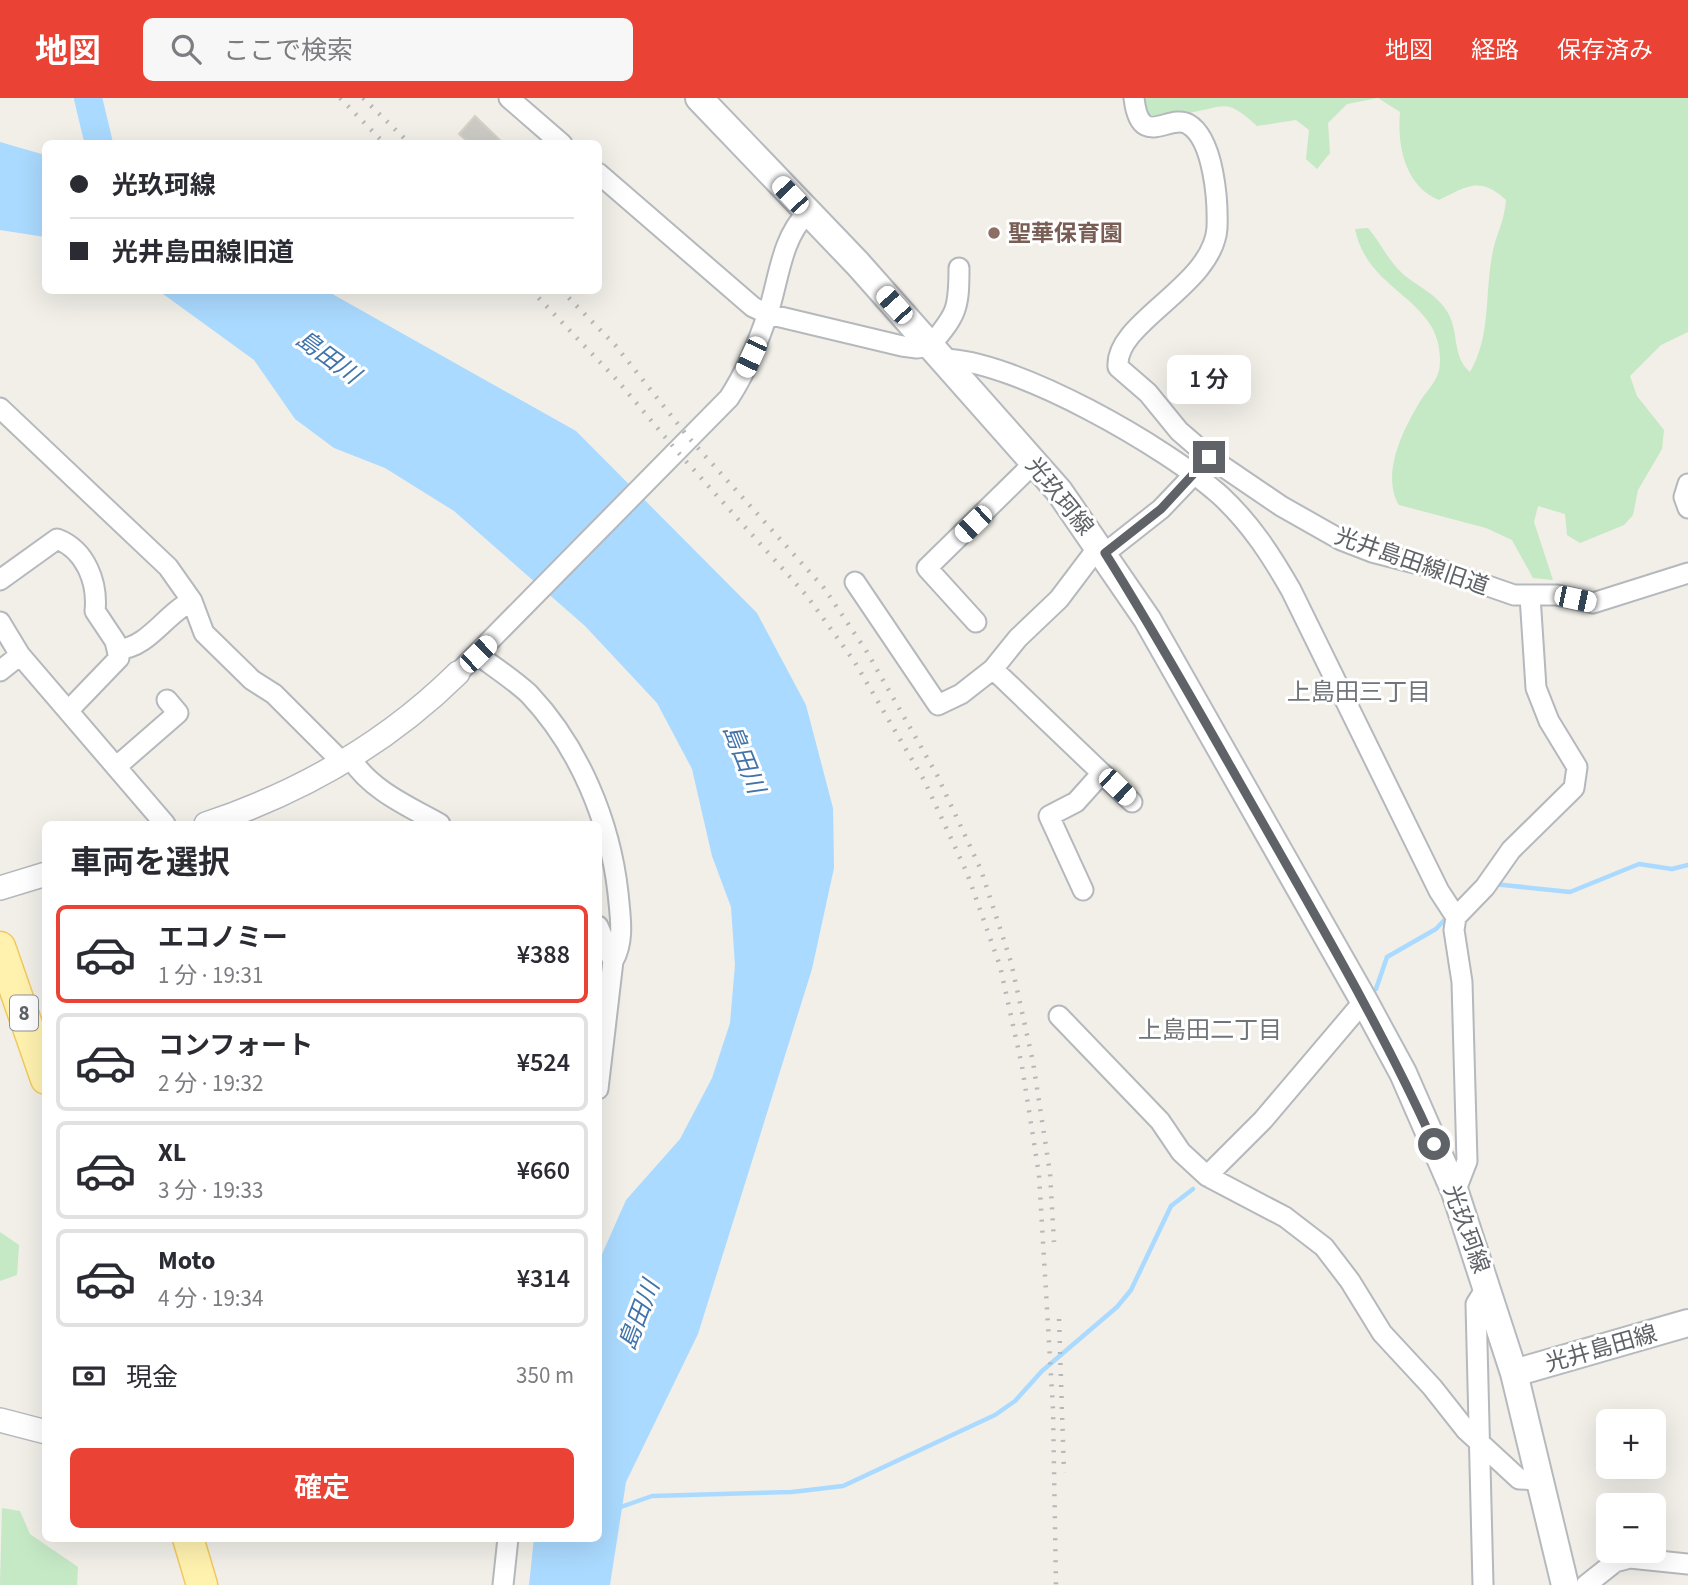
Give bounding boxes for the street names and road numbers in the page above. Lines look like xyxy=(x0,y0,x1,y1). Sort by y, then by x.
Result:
street label: 光玖珂線 xyxy=(1018,450,1101,542)
street label: 光井島田線旧道 xyxy=(1330,520,1493,603)
road number: 8 xyxy=(10,996,38,1030)
street label: 光玖珂線 xyxy=(1435,1180,1498,1278)
street label: 光井島田線 xyxy=(1541,1317,1661,1380)

